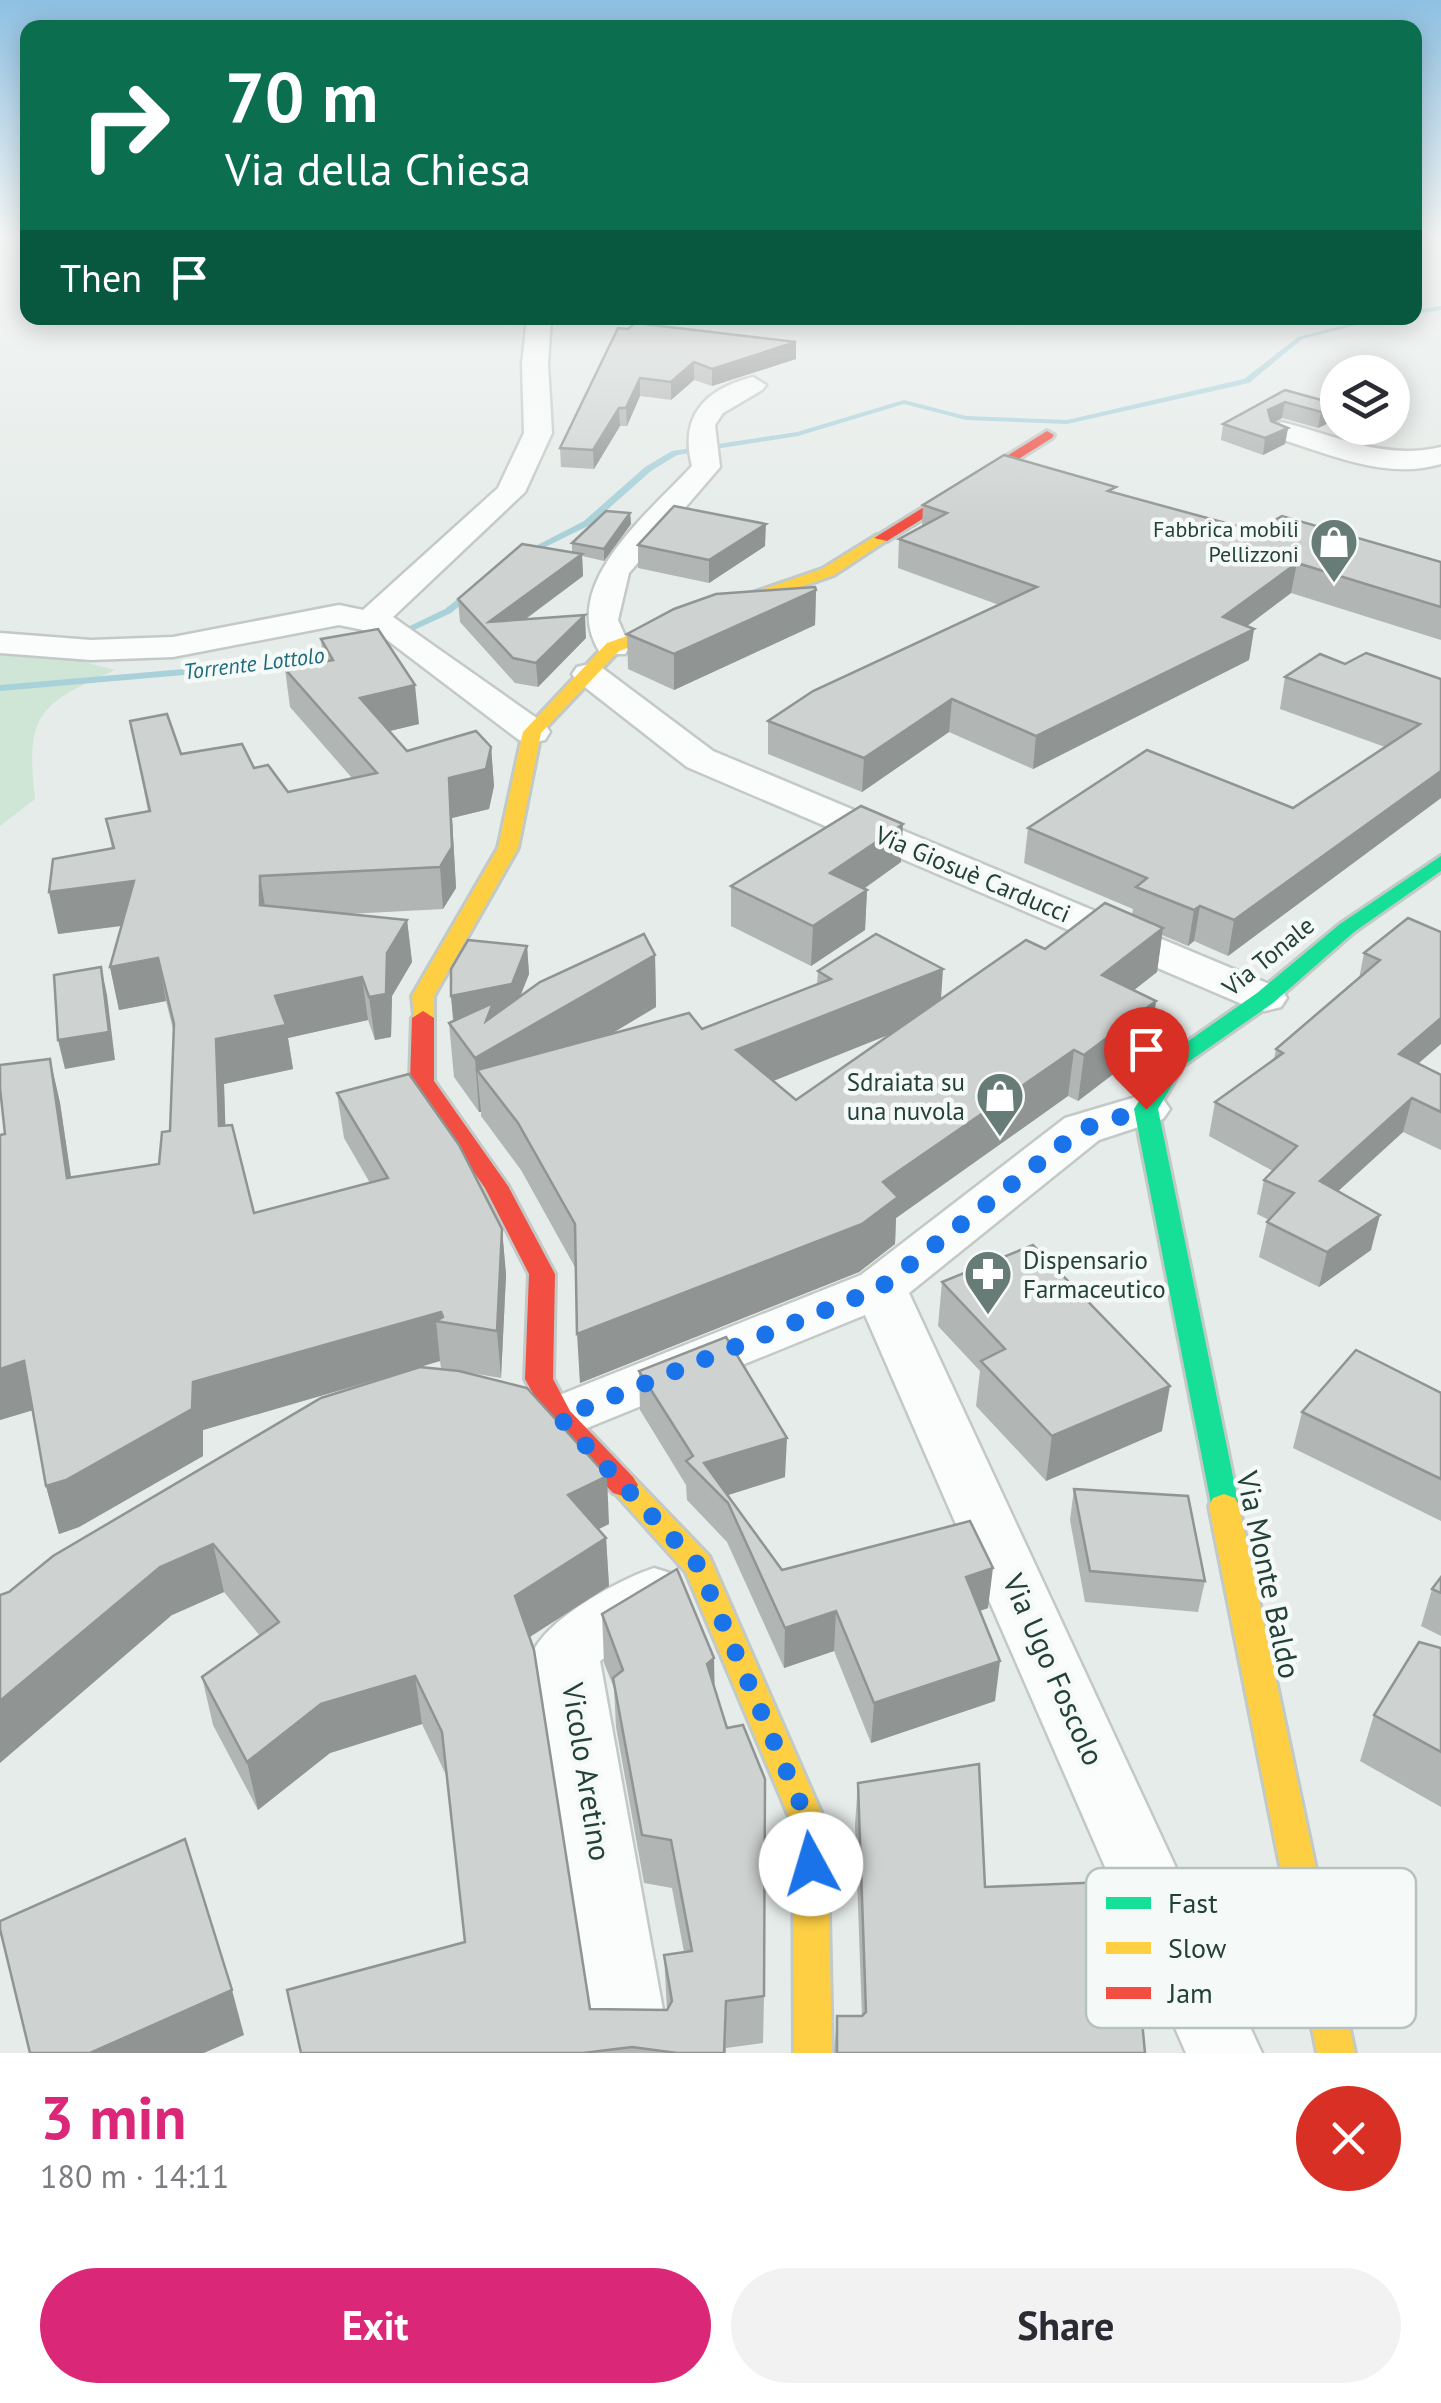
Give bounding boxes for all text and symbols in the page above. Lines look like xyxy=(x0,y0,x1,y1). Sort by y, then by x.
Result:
text: 70 m xyxy=(225,51,378,141)
icon: right xyxy=(60,60,190,190)
text: Via della Chiesa xyxy=(225,139,531,197)
icon: arrive xyxy=(162,250,217,305)
text: Then xyxy=(60,253,142,302)
map controls xyxy=(1320,355,1410,445)
button: layers xyxy=(1320,355,1410,445)
place label: Fabbrica mobili Pellizzoni xyxy=(1153,515,1299,568)
shop icon: Fabbrica mobili Pellizzoni xyxy=(1308,516,1360,584)
water label: Torrente Lottolo xyxy=(182,640,326,686)
street label: Via Giosuè Carducci xyxy=(870,818,1075,930)
street label: Via Tonale xyxy=(1215,909,1321,1003)
pin xyxy=(1104,1007,1189,1110)
icon: arrive xyxy=(1119,1022,1174,1077)
place label: Sdraiata su una nuvola xyxy=(847,1066,965,1127)
shop icon: Sdraiata su una nuvola xyxy=(974,1070,1026,1138)
place label: Dispensario Farmaceutico xyxy=(1023,1244,1166,1305)
pharmacy icon: Dispensario Farmaceutico xyxy=(962,1248,1014,1316)
street label: Via Monte Baldo xyxy=(1228,1467,1310,1682)
street label: Via Ugo Foscolo xyxy=(994,1567,1114,1771)
street label: Vicolo Aretino xyxy=(554,1679,621,1864)
position arrow xyxy=(759,1812,863,1916)
legend xyxy=(1086,1868,1416,2028)
text: Fast xyxy=(1168,1884,1218,1921)
text: Slow xyxy=(1168,1929,1227,1966)
text: Jam xyxy=(1167,1974,1213,2011)
text: 3 min xyxy=(40,2078,186,2156)
button: close xyxy=(1296,2086,1401,2191)
text: 180 m · 14:11 xyxy=(40,2155,229,2197)
button: Exit xyxy=(40,2268,711,2383)
button: Share xyxy=(731,2268,1401,2383)

